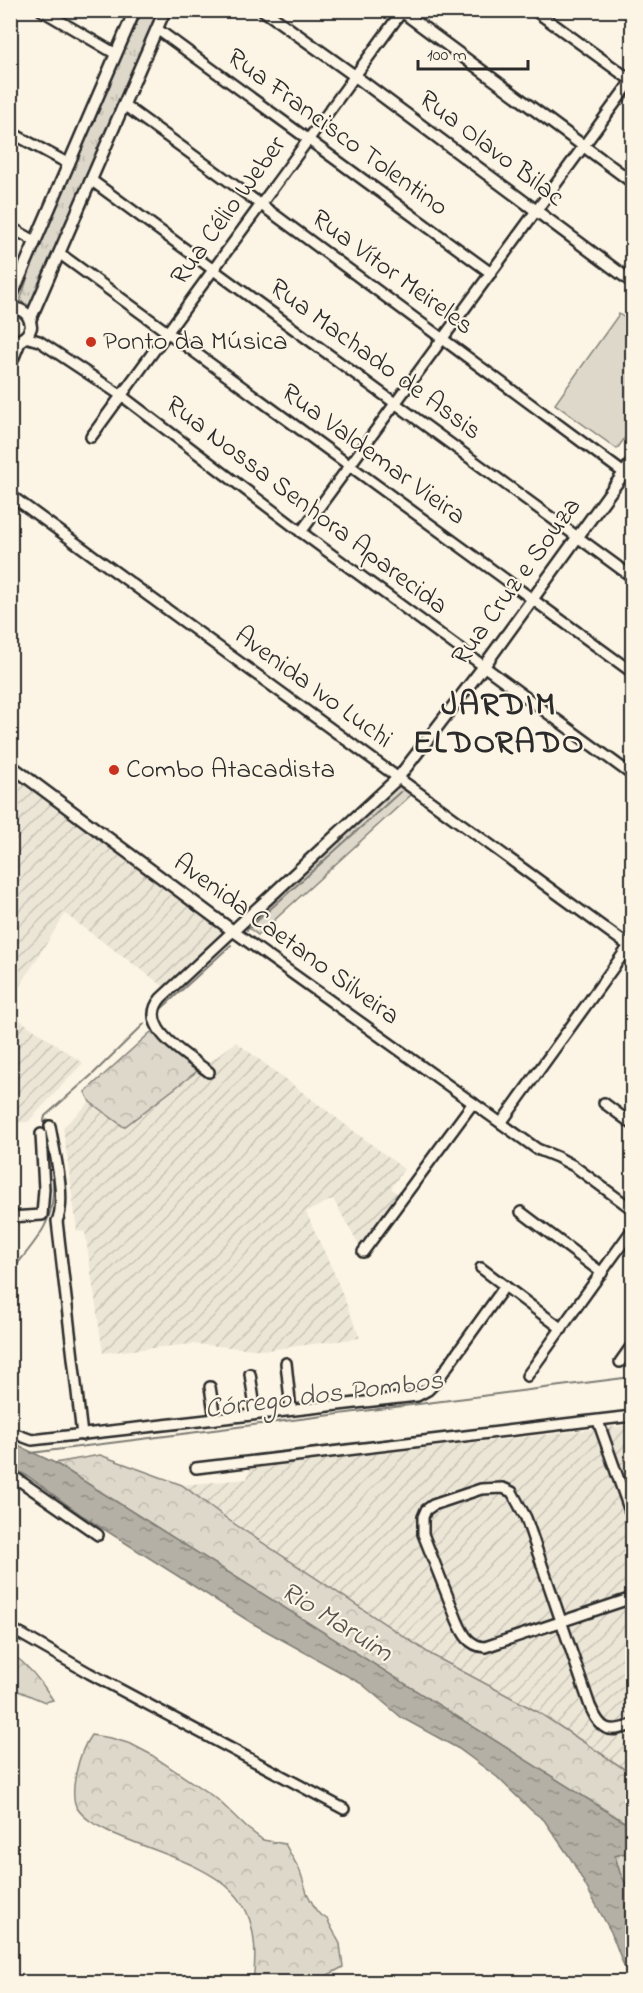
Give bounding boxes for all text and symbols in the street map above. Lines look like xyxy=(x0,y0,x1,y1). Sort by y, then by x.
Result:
scale bar xyxy=(418,33,528,71)
street label: Rua Francisco Tolentino xyxy=(218,39,456,227)
text: 100 m xyxy=(427,43,467,69)
street label: Rua Olavo Bilac xyxy=(410,81,572,217)
street label: Rua Célio Weber xyxy=(161,128,297,294)
street label: Rua Vítor Meireles xyxy=(302,201,482,345)
street label: Rua Machado de Assis xyxy=(261,269,489,451)
place label: Ponto da Música xyxy=(103,323,288,362)
marker: Ponto da Música xyxy=(84,335,98,349)
street label: Rua Valdemar Vieira xyxy=(272,375,474,535)
street label: Rua Nossa Senhora Aparecida xyxy=(157,387,455,625)
street label: Rua Cruz e Souza xyxy=(443,490,591,674)
street label: Avenida Ivo Luchi xyxy=(226,617,400,759)
district label: JARDIM ELDORADO xyxy=(413,682,585,768)
place label: Combo Atacadista xyxy=(126,751,335,790)
marker: Combo Atacadista xyxy=(107,763,121,777)
street label: Avenida Caetano Silveira xyxy=(165,844,407,1036)
water label: Córrego dos Pombos xyxy=(202,1361,446,1431)
water label: Rio Maruim xyxy=(272,1572,400,1674)

